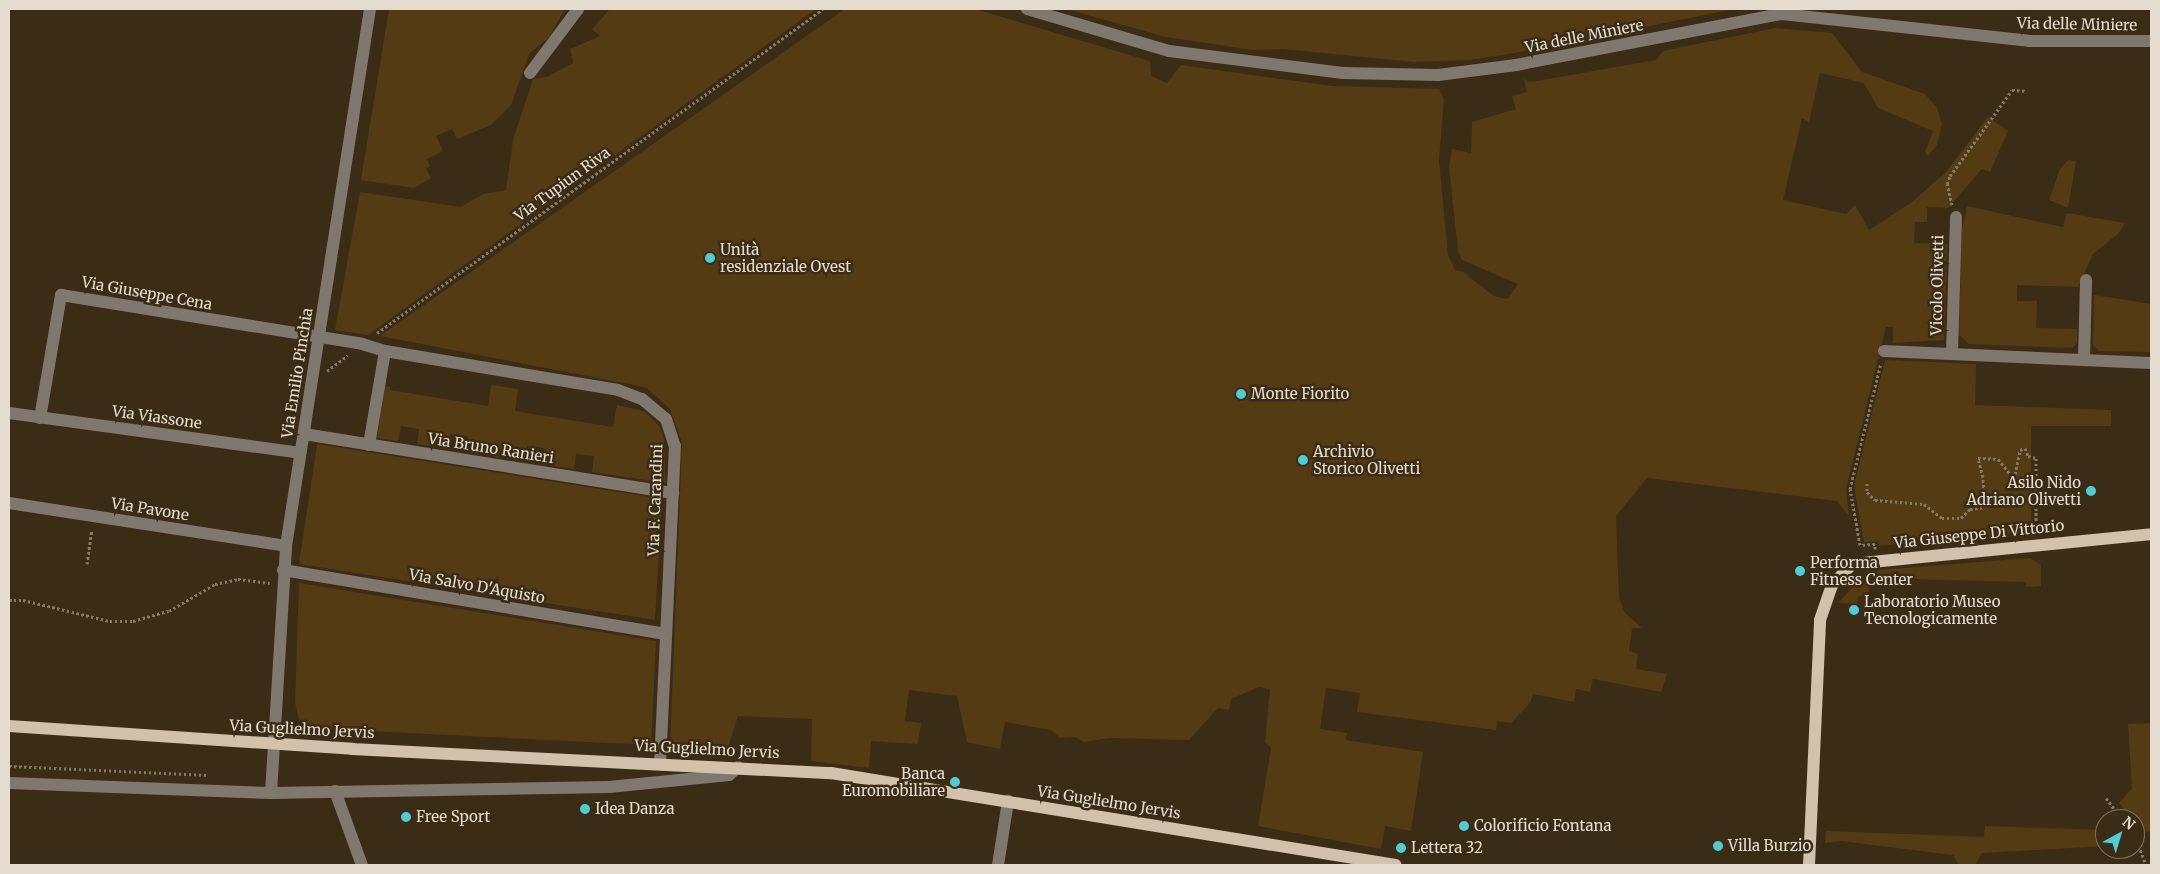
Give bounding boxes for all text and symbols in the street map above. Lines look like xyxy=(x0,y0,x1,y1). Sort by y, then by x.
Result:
street label: Via delle Miniere xyxy=(2017,14,2137,34)
street label: Via delle Miniere xyxy=(1523,16,1645,56)
street label: Via Tupiun Riva xyxy=(510,143,614,225)
street label: Vicolo Olivetti xyxy=(1927,235,1947,335)
place label: Unità residenziale Ovest xyxy=(720,240,851,275)
marker: Unità residenziale Ovest xyxy=(704,252,716,264)
street label: Via Giuseppe Cena xyxy=(80,273,214,313)
street label: Via Emilio Pinchia xyxy=(278,307,316,439)
place label: Monte Fiorito xyxy=(1251,385,1349,403)
marker: Monte Fiorito xyxy=(1235,388,1247,400)
street label: Via Viassone xyxy=(111,402,203,432)
street label: Via Bruno Ranieri xyxy=(427,429,555,467)
place label: Archivio Storico Olivetti xyxy=(1313,442,1420,477)
street label: Via F. Carandini xyxy=(644,444,666,556)
marker: Archivio Storico Olivetti xyxy=(1297,454,1309,466)
place label: Asilo Nido Adriano Olivetti xyxy=(1967,473,2081,508)
marker: Asilo Nido Adriano Olivetti xyxy=(2085,485,2097,497)
street label: Via Pavone xyxy=(110,494,190,524)
street label: Via Giuseppe Di Vittorio xyxy=(1893,516,2065,552)
place label: Performa Fitness Center xyxy=(1810,553,1913,588)
street label: Via Salvo D'Aquisto xyxy=(408,565,546,607)
marker: Performa Fitness Center xyxy=(1794,565,1806,577)
place label: Laboratorio Museo Tecnologicamente xyxy=(1864,592,2000,627)
marker: Laboratorio Museo Tecnologicamente xyxy=(1848,604,1860,616)
street label: Via Guglielmo Jervis xyxy=(229,716,375,742)
street label: Via Guglielmo Jervis xyxy=(634,736,780,762)
place label: Banca Euromobiliare xyxy=(842,764,945,799)
marker: Banca Euromobiliare xyxy=(949,776,961,788)
street label: Via Guglielmo Jervis xyxy=(1036,782,1182,822)
place label: Idea Danza xyxy=(595,800,675,818)
marker: Idea Danza xyxy=(579,803,591,815)
place label: Free Sport xyxy=(416,808,490,826)
north arrow xyxy=(2095,809,2145,859)
marker: Free Sport xyxy=(400,811,412,823)
text: N xyxy=(2119,813,2139,834)
place label: Colorificio Fontana xyxy=(1474,817,1611,835)
marker: Colorificio Fontana xyxy=(1458,820,1470,832)
place label: Villa Burzio xyxy=(1728,837,1811,855)
place label: Lettera 32 xyxy=(1411,839,1483,857)
marker: Villa Burzio xyxy=(1712,840,1724,852)
marker: Lettera 32 xyxy=(1395,842,1407,854)

